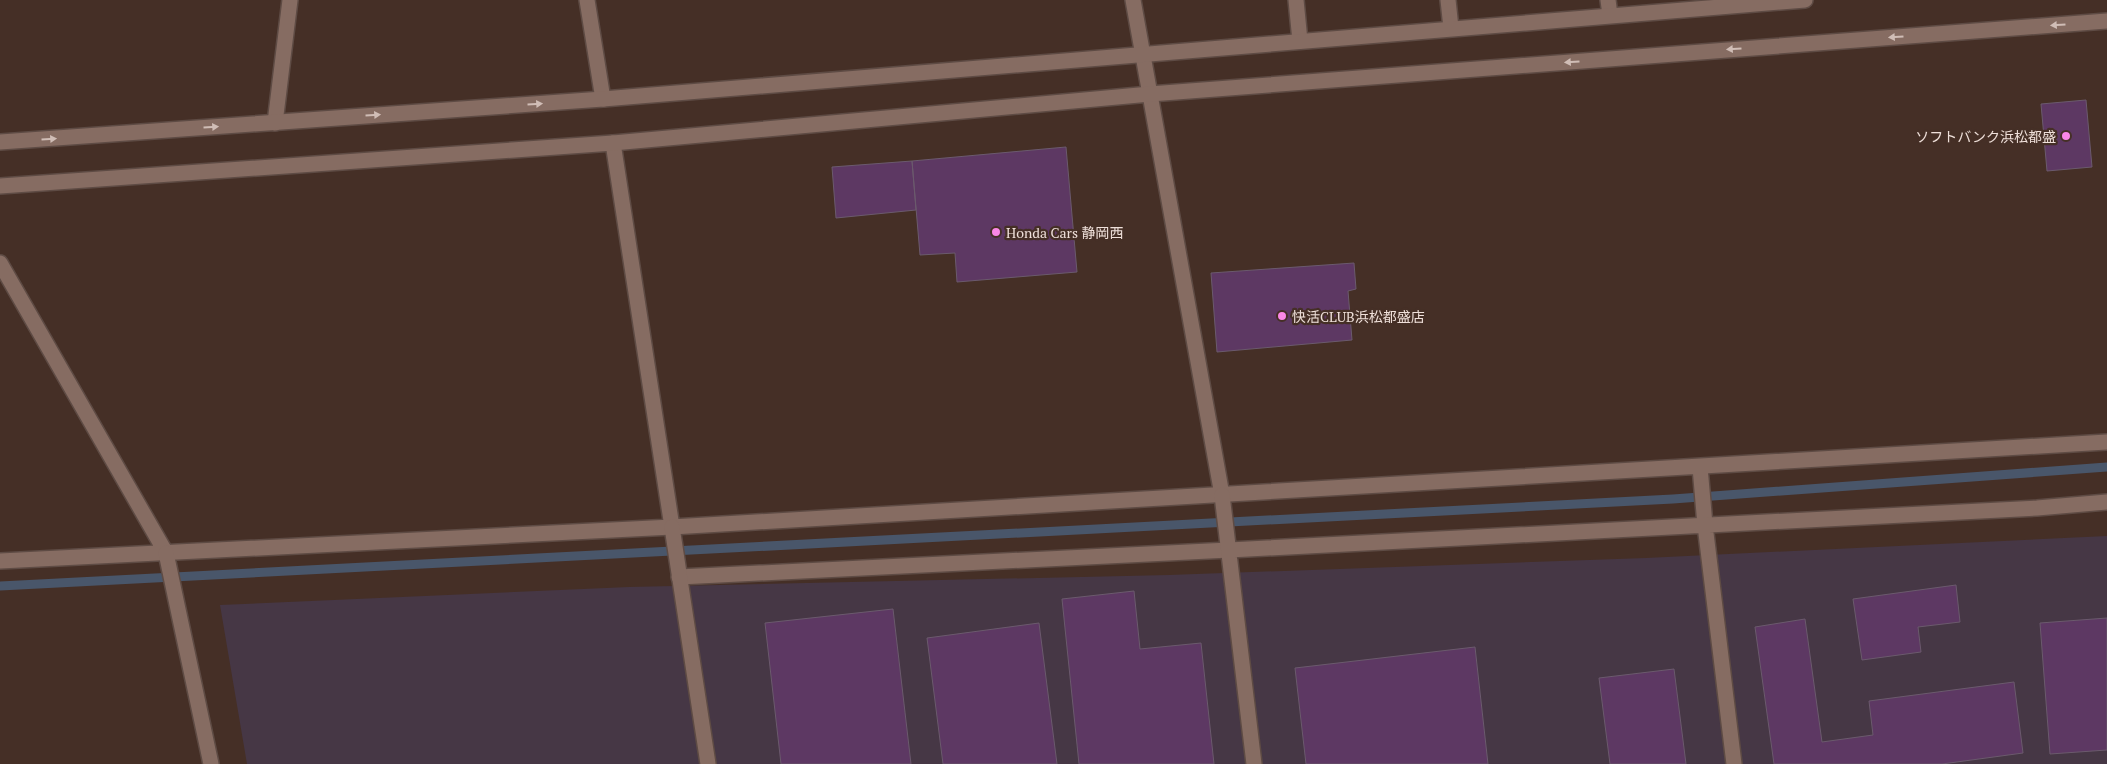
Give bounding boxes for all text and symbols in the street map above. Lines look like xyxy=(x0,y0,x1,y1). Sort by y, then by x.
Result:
one-way arrow xyxy=(2050,21,2066,29)
one-way arrow xyxy=(1888,33,1904,41)
one-way arrow xyxy=(1726,46,1742,54)
one-way arrow xyxy=(1564,58,1580,66)
one-way arrow xyxy=(527,99,543,107)
one-way arrow xyxy=(365,111,381,119)
one-way arrow xyxy=(203,123,219,131)
place label: ソフトバンク浜松都盛 xyxy=(1915,127,2056,146)
marker: ソフトバンク浜松都盛 xyxy=(2060,130,2072,142)
one-way arrow xyxy=(41,135,57,143)
place label: Honda Cars 静岡西 xyxy=(1006,223,1123,242)
marker: Honda Cars 静岡西 xyxy=(990,226,1002,238)
place label: 快活CLUB浜松都盛店 xyxy=(1292,307,1425,326)
marker: 快活CLUB浜松都盛店 xyxy=(1276,310,1288,322)

